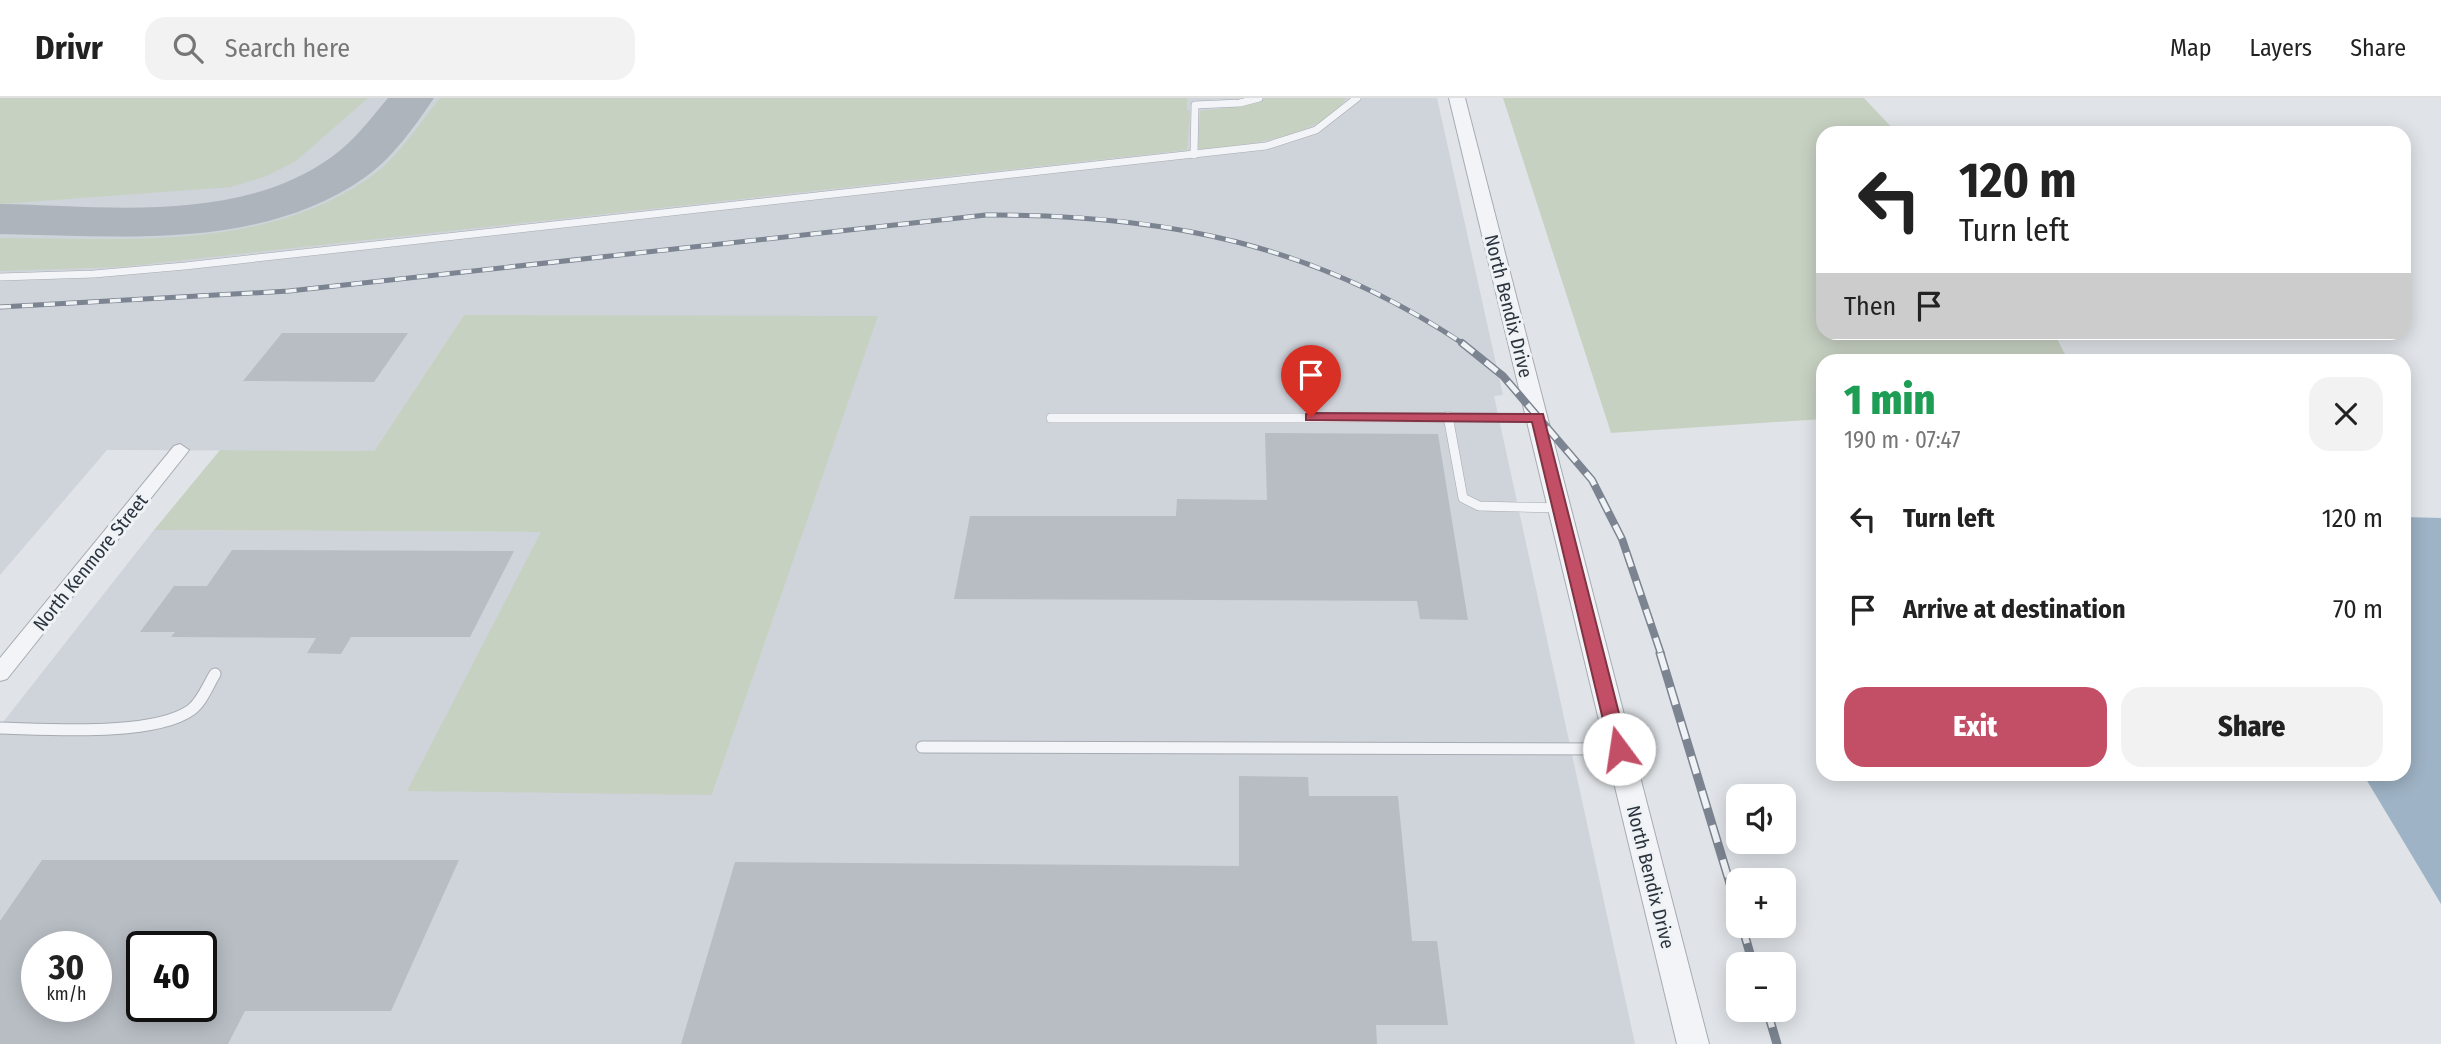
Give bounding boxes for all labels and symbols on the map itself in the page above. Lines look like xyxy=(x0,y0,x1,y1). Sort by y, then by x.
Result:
street label: North Bendix Drive xyxy=(1480,232,1537,380)
pin xyxy=(1281,345,1341,417)
street label: North Kenmore Street xyxy=(28,489,153,635)
position arrow xyxy=(1582,712,1656,786)
street label: North Bendix Drive xyxy=(1622,803,1679,951)
speed limit sign: 40 xyxy=(126,931,217,1022)

